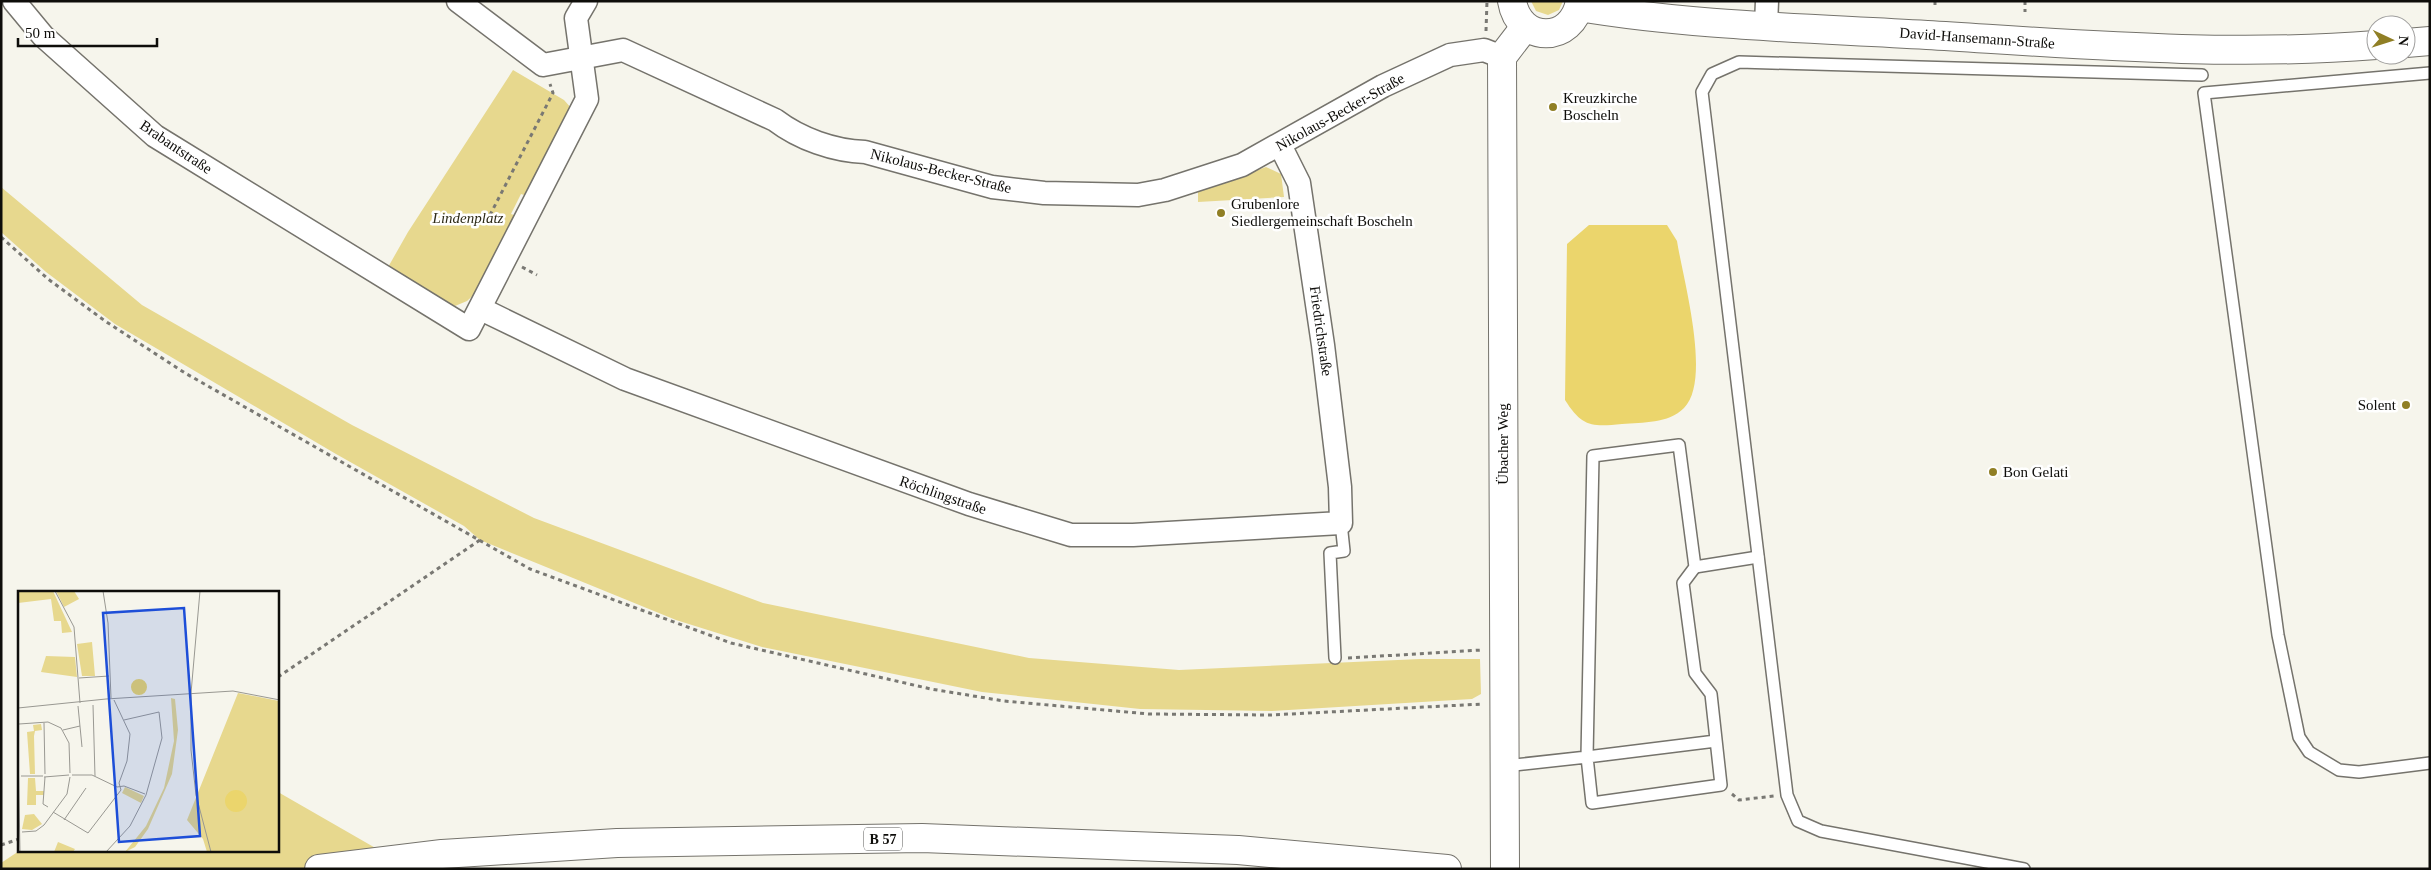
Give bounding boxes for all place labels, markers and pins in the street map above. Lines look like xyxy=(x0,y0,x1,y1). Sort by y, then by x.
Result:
place label: Kreuzkirche Boscheln xyxy=(1563,90,1637,123)
marker: Kreuzkirche Boscheln xyxy=(1547,101,1559,113)
place label: Grubenlore Siedlergemeinschaft Boscheln xyxy=(1231,196,1413,229)
marker: Grubenlore Siedlergemeinschaft Boscheln xyxy=(1215,207,1227,219)
place label: Solent xyxy=(2358,397,2397,413)
marker: Solent xyxy=(2400,399,2412,411)
place label: Bon Gelati xyxy=(2003,464,2068,480)
marker: Bon Gelati xyxy=(1987,466,1999,478)

